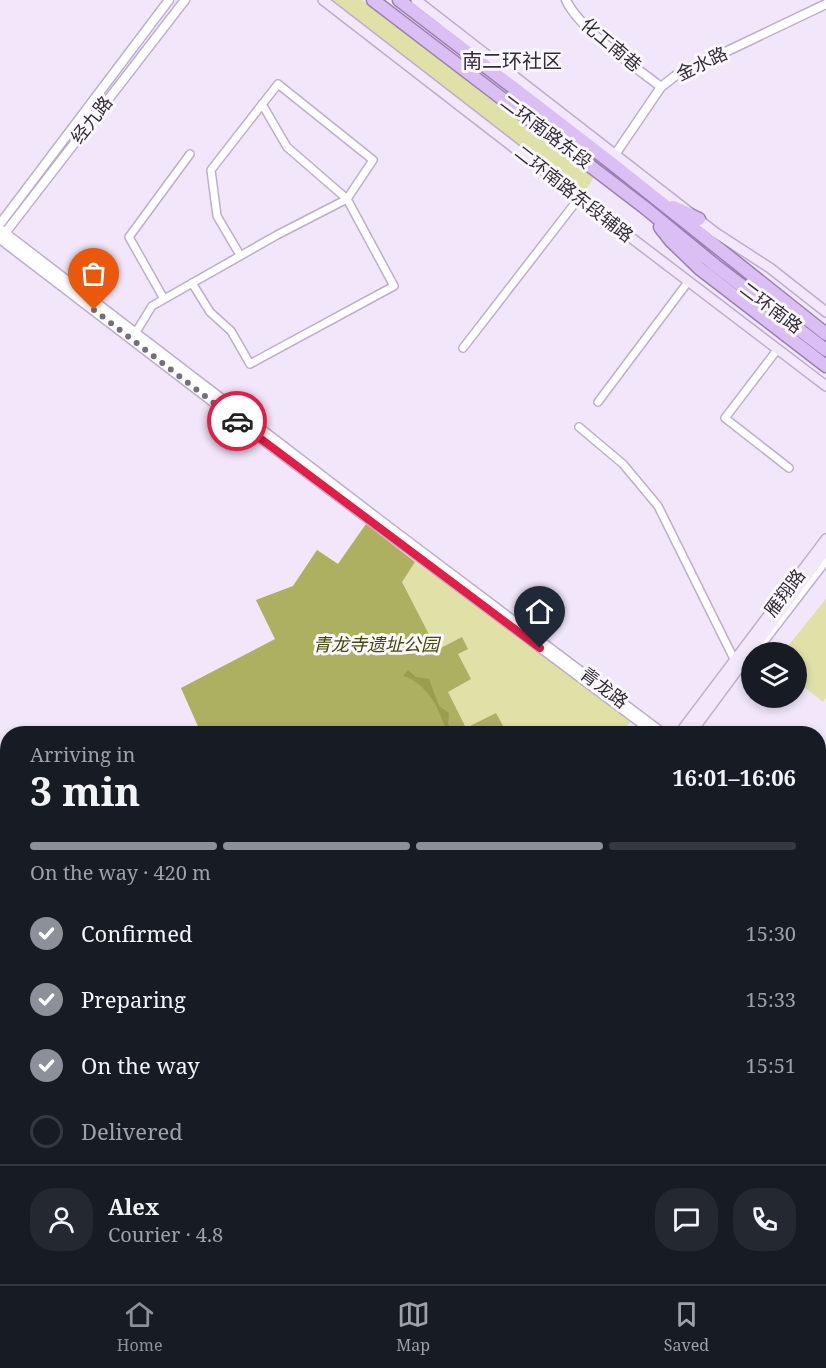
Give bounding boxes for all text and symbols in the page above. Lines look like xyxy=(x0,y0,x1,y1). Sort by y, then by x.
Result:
street label: 化工南巷 xyxy=(576,12,647,77)
street label: 金水路 xyxy=(672,40,731,86)
district label: 南二环社区 xyxy=(462,47,562,74)
street label: 二环南路东段 xyxy=(496,89,597,173)
street label: 经九路 xyxy=(65,91,117,148)
street label: 二环南路东段辅路 xyxy=(510,139,639,247)
pin xyxy=(68,248,119,310)
icon: bag xyxy=(77,257,110,290)
street label: 二环南路 xyxy=(736,276,808,338)
courier xyxy=(207,391,267,451)
icon: car xyxy=(221,405,254,438)
street label: 雁翔路 xyxy=(758,564,810,621)
pin xyxy=(514,586,565,648)
icon: home xyxy=(523,595,556,628)
park label: 青龙寺遗址公园 xyxy=(313,632,442,656)
map controls xyxy=(741,642,807,708)
button: layers xyxy=(741,642,807,708)
street label: 青龙路 xyxy=(576,661,633,713)
text: Arriving in xyxy=(30,741,135,768)
text: 16:01–16:06 xyxy=(672,762,796,792)
text: 3 min xyxy=(30,764,140,817)
text: On the way · 420 m xyxy=(30,859,211,886)
icon: check xyxy=(30,917,63,950)
text: Confirmed xyxy=(81,918,192,948)
text: 15:30 xyxy=(746,920,796,947)
icon: check xyxy=(30,983,63,1016)
text: Preparing xyxy=(81,984,186,1014)
text: 15:33 xyxy=(746,986,796,1013)
icon: check xyxy=(30,1049,63,1082)
text: On the way xyxy=(81,1050,200,1080)
text: 15:51 xyxy=(746,1052,796,1079)
text: Delivered xyxy=(81,1116,183,1146)
button: person xyxy=(30,1188,93,1251)
button: chat xyxy=(655,1188,718,1251)
button: phone xyxy=(733,1188,796,1251)
text: Alex xyxy=(108,1191,159,1221)
text: Courier · 4.8 xyxy=(108,1221,223,1248)
tab: Home xyxy=(117,1298,162,1356)
tab: Map xyxy=(396,1298,430,1356)
tab: Saved xyxy=(664,1298,709,1356)

